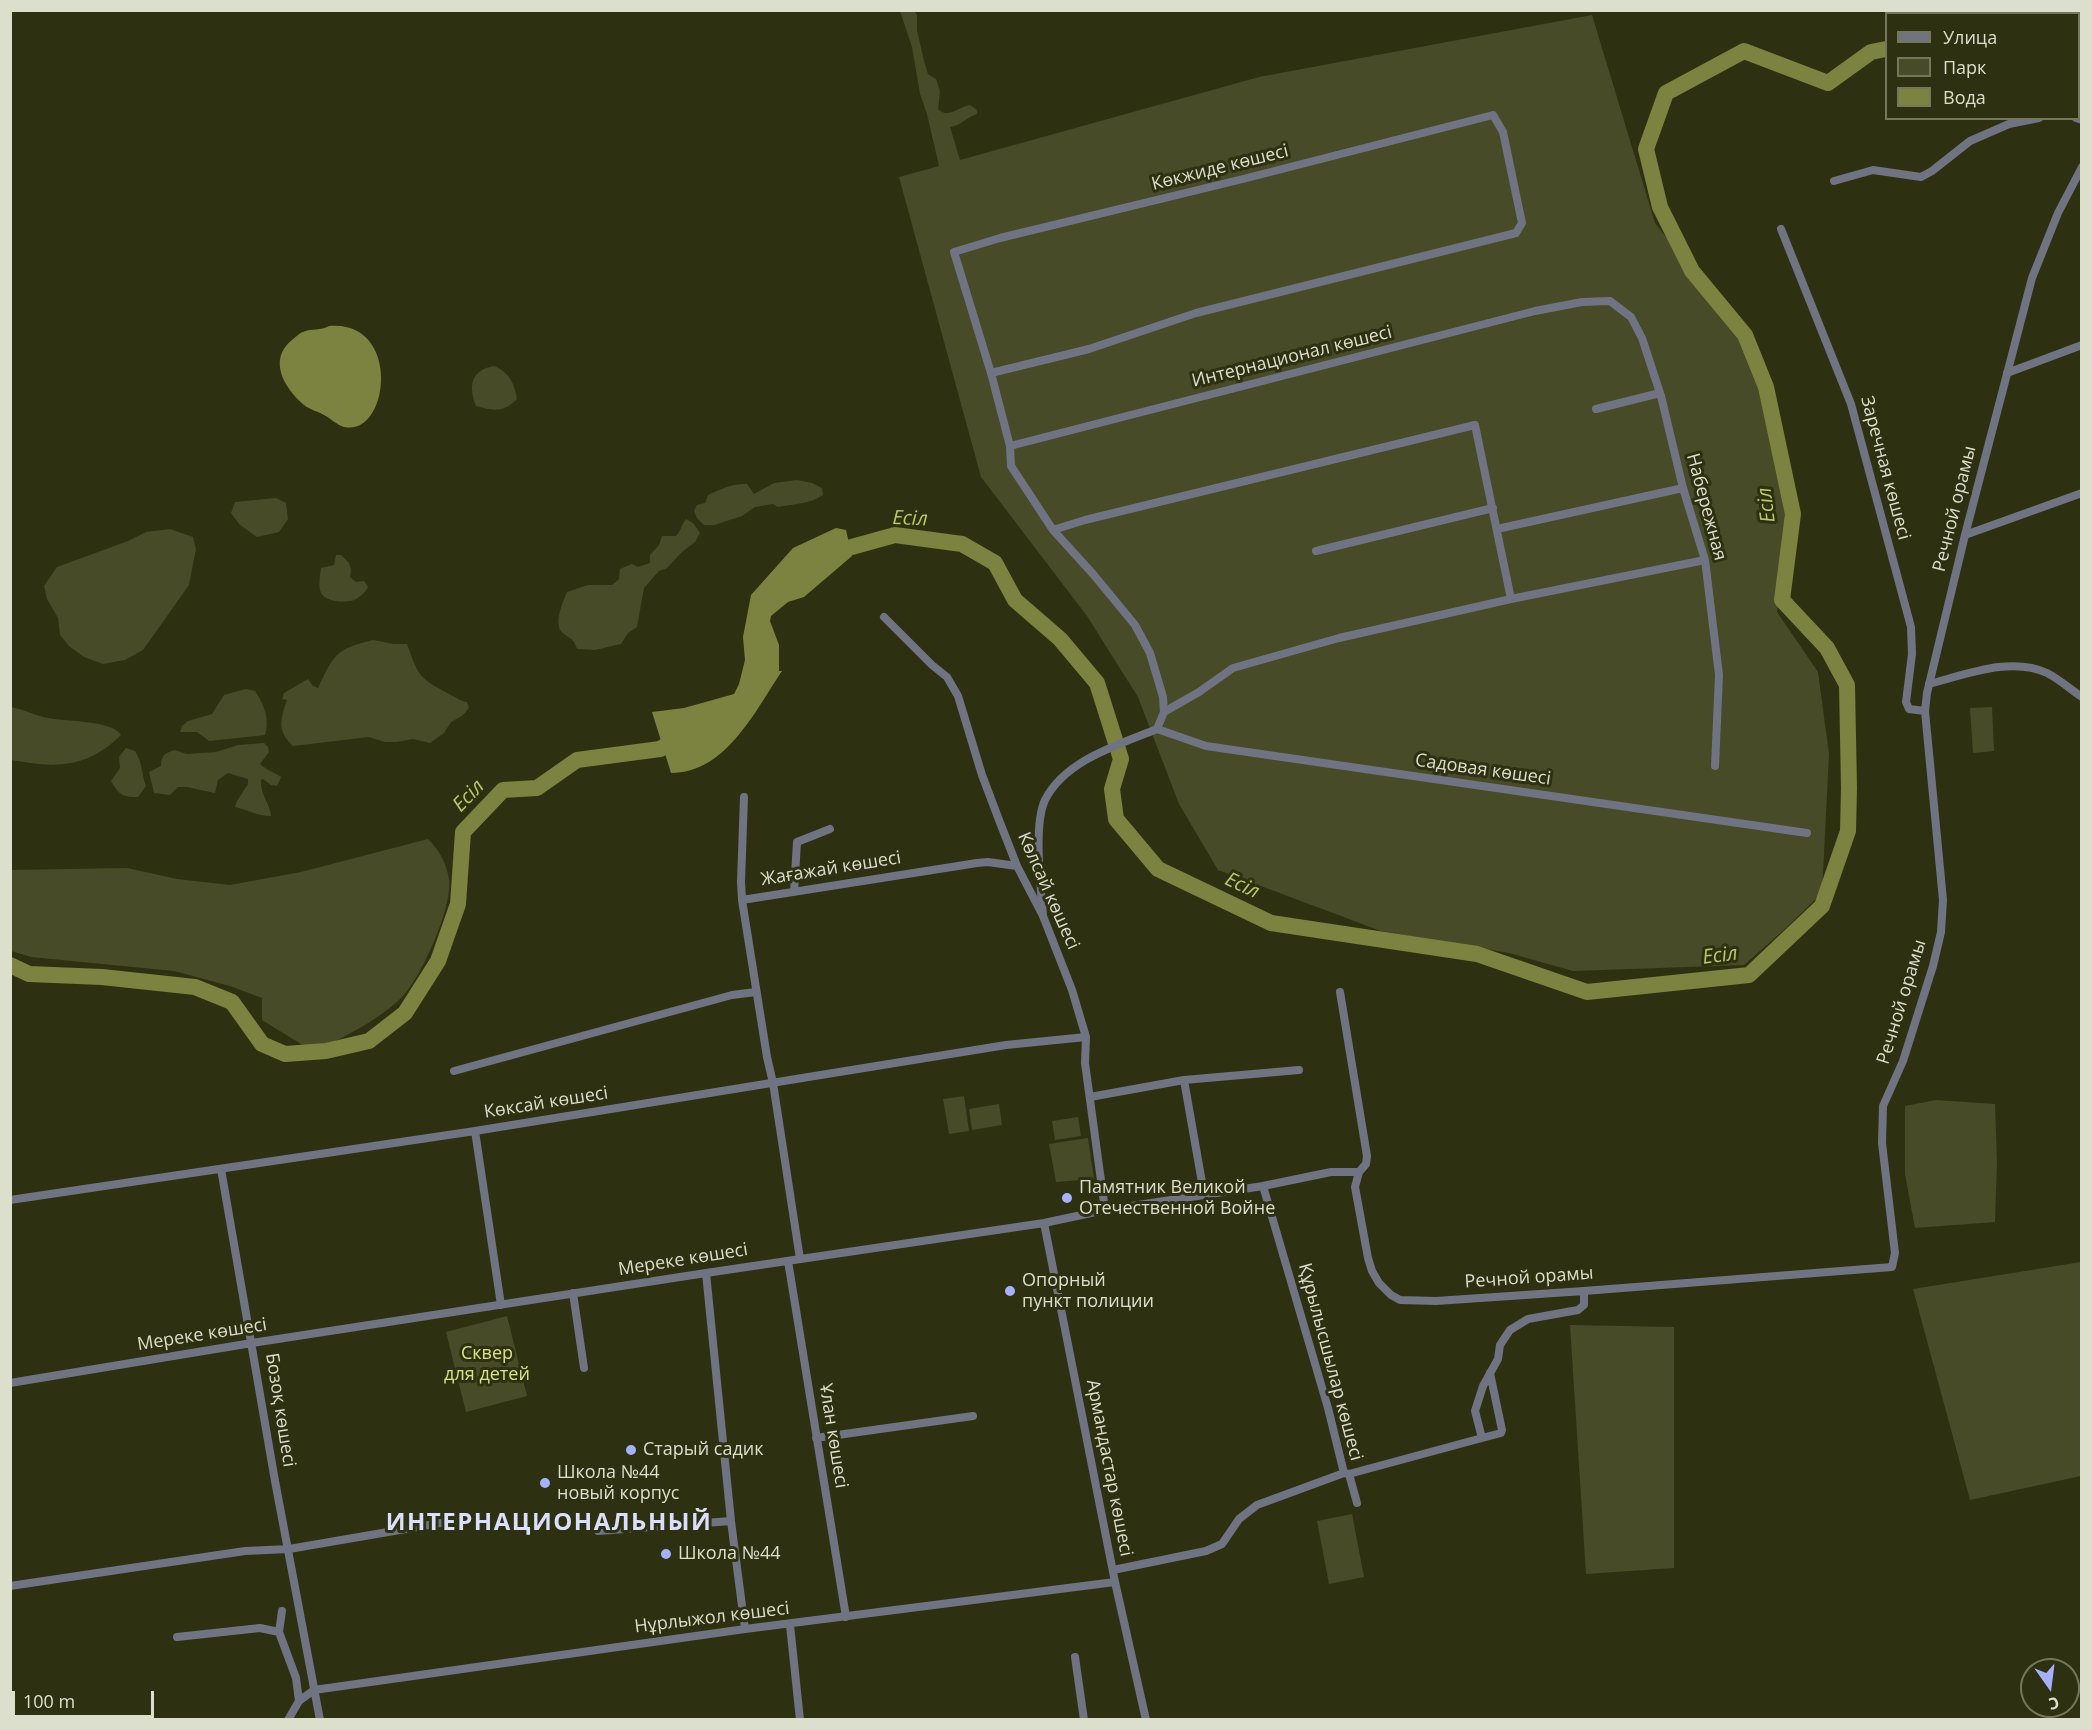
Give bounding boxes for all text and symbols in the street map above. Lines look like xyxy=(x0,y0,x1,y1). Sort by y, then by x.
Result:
legend xyxy=(1885,12,2080,120)
text: Улица xyxy=(1943,25,1997,49)
text: Парк xyxy=(1943,55,1986,79)
text: Вода xyxy=(1943,85,1986,109)
street label: Көкжиде көшесі xyxy=(1149,141,1291,195)
street label: Интернационал көшесі xyxy=(1190,322,1394,392)
street label: Заречная көшесі xyxy=(1855,394,1915,542)
street label: Речной орамы xyxy=(1929,444,1981,574)
street label: Набережная xyxy=(1681,451,1731,563)
water label: Есіл xyxy=(1753,486,1781,524)
water label: Есіл xyxy=(892,506,928,532)
street label: Садовая көшесі xyxy=(1414,750,1552,790)
water label: Есіл xyxy=(448,775,490,817)
street label: Көлсай көшесі xyxy=(1012,829,1084,953)
street label: Жағажай көшесі xyxy=(759,847,903,891)
water label: Есіл xyxy=(1221,868,1263,904)
street label: Речной орамы xyxy=(1873,937,1931,1067)
water label: Есіл xyxy=(1701,942,1739,970)
street label: Көксай көшесі xyxy=(482,1083,610,1123)
place label: Памятник Великой Отечественной Войне xyxy=(1079,1177,1275,1220)
marker: Памятник Великой Отечественной Войне xyxy=(1060,1191,1074,1205)
street label: Мереке көшесі xyxy=(617,1239,749,1281)
street label: Құрылысшылар көшесі xyxy=(1293,1261,1367,1463)
street label: Речной орамы xyxy=(1464,1263,1594,1293)
place label: Опорный пункт полиции xyxy=(1022,1270,1154,1312)
marker: Опорный пункт полиции xyxy=(1003,1284,1017,1298)
street label: Мереке көшесі xyxy=(136,1314,268,1356)
park label: Сквер для детей xyxy=(444,1343,530,1386)
street label: Бозоқ көшесі xyxy=(260,1351,300,1469)
street label: Армандастар көшесі xyxy=(1081,1378,1137,1558)
street label: Ұлан көшесі xyxy=(814,1382,852,1490)
place label: Старый садик xyxy=(643,1439,763,1461)
marker: Старый садик xyxy=(624,1443,638,1457)
place label: Школа №44 новый корпус xyxy=(557,1462,679,1504)
marker: Школа №44 новый корпус xyxy=(538,1476,552,1490)
district label: ИНТЕРНАЦИОНАЛЬНЫЙ xyxy=(386,1509,712,1537)
place label: Школа №44 xyxy=(678,1543,781,1565)
marker: Школа №44 xyxy=(659,1547,673,1561)
street label: Нұрлыжол көшесі xyxy=(633,1598,791,1638)
north arrow xyxy=(2020,1658,2080,1718)
scale bar xyxy=(15,1679,158,1717)
text: 100 m xyxy=(23,1689,75,1713)
text: С xyxy=(2046,1692,2061,1715)

